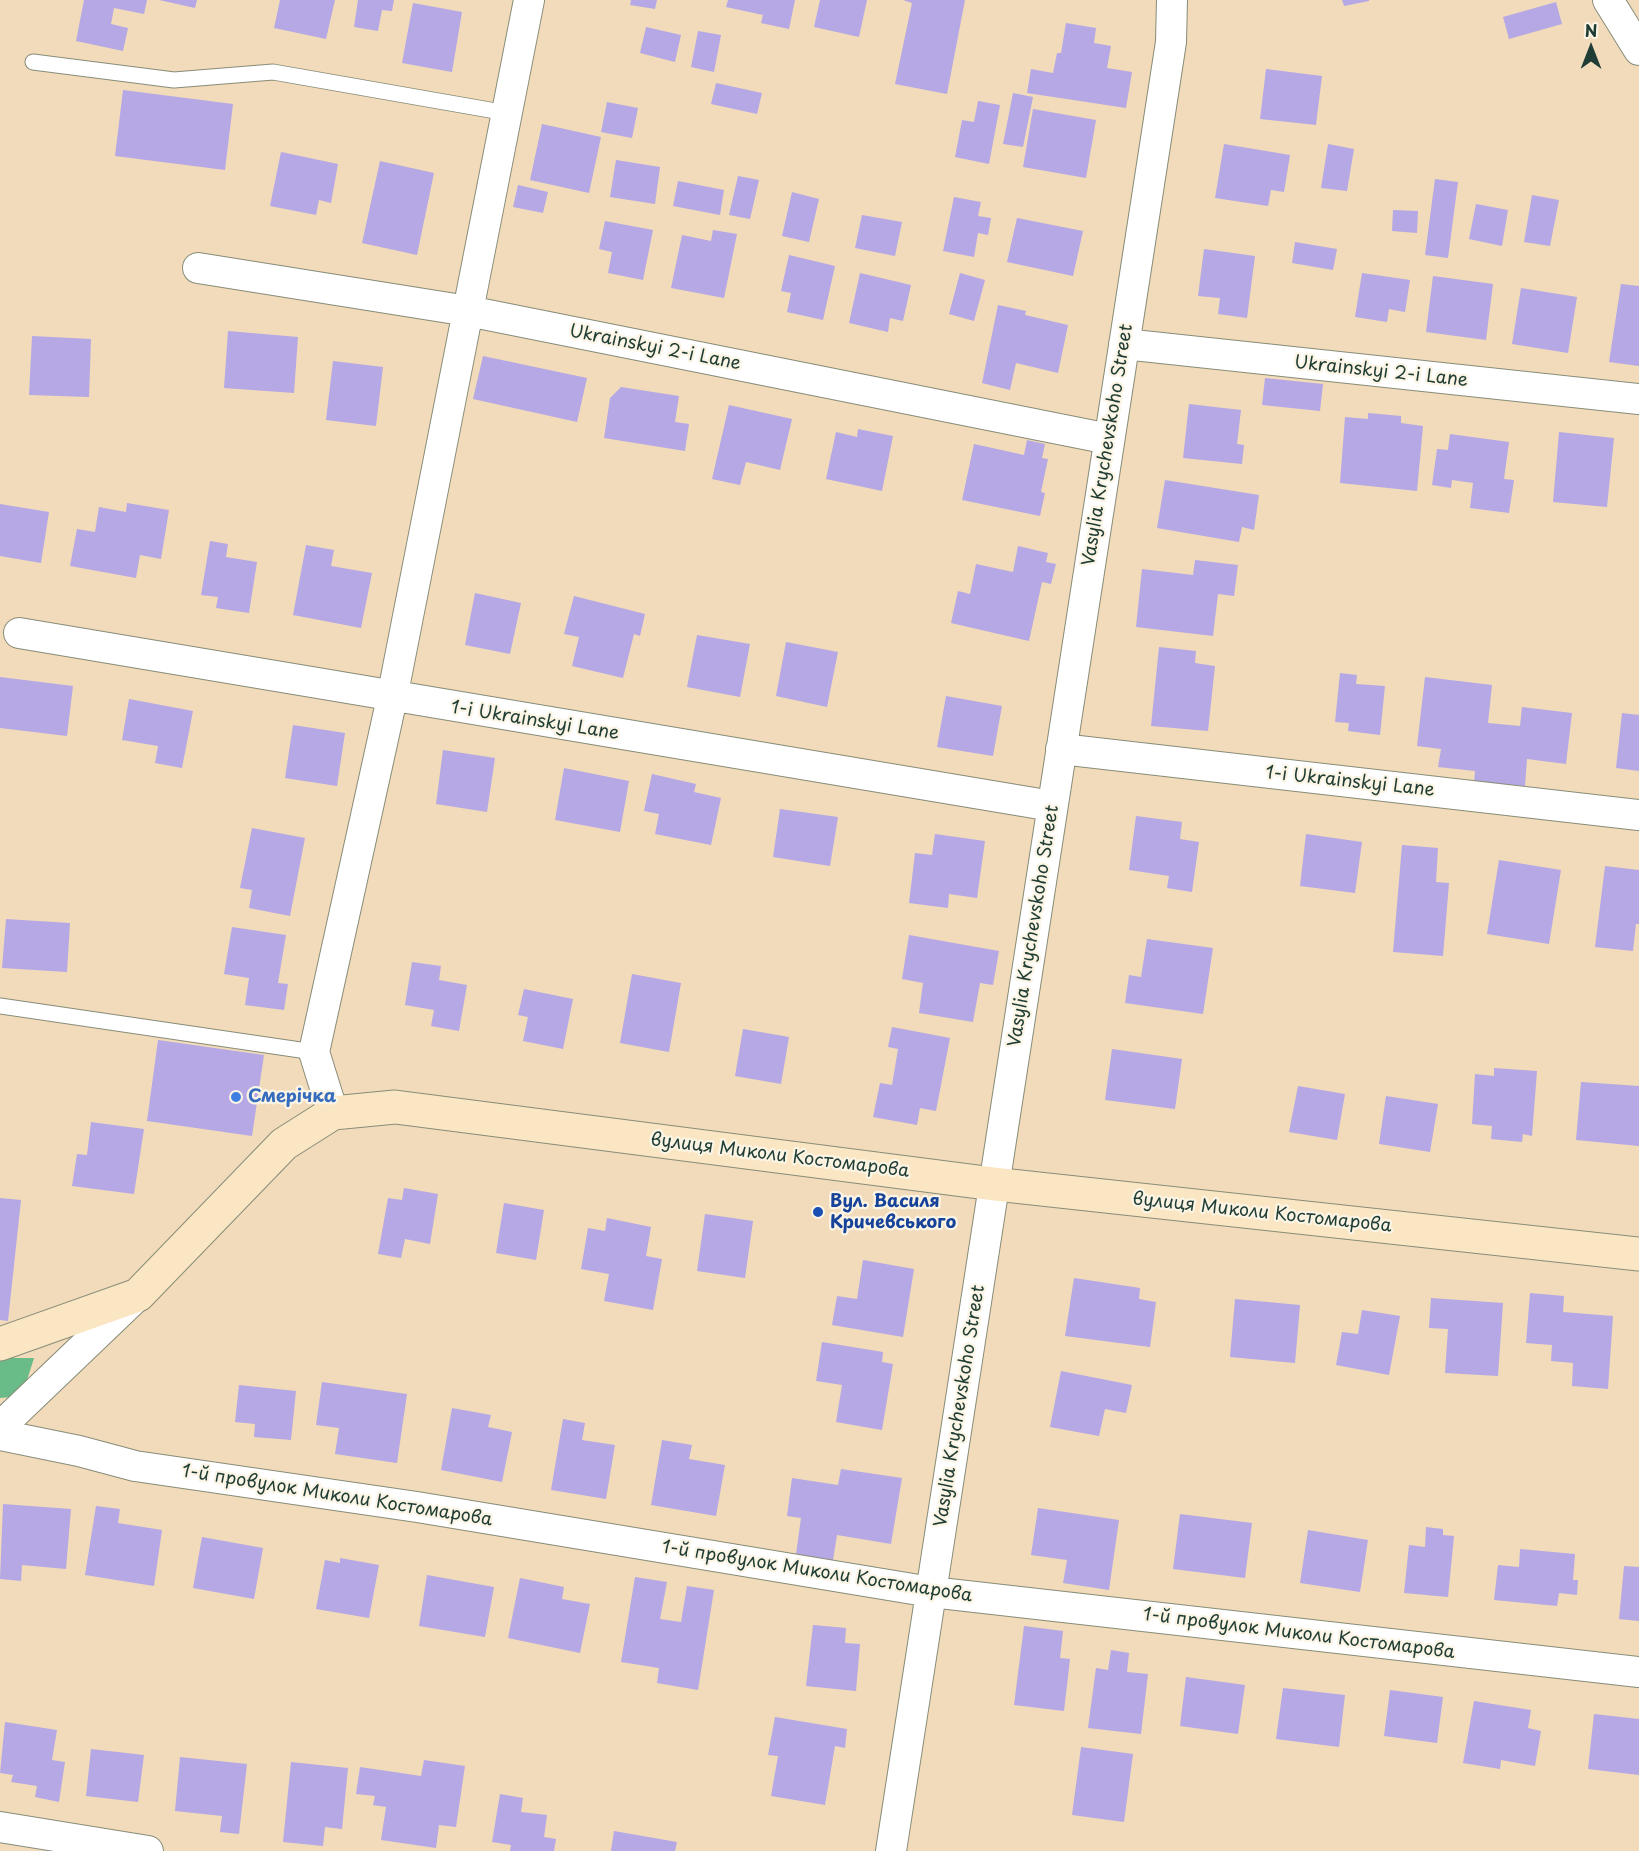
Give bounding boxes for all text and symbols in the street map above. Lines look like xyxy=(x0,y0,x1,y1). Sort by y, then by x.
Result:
north arrow xyxy=(1561,18,1621,78)
text: N xyxy=(1585,18,1597,42)
street label: Ukrainskyi 2-i Lane xyxy=(567,321,743,375)
street label: Vasylia Krychevskoho Street xyxy=(1078,322,1138,568)
street label: Ukrainskyi 2-i Lane xyxy=(1293,352,1469,392)
street label: 1-i Ukrainskyi Lane xyxy=(449,697,621,745)
street label: 1-i Ukrainskyi Lane xyxy=(1264,762,1436,802)
street label: Vasylia Krychevskoho Street xyxy=(1004,803,1064,1049)
place label: Смерічка xyxy=(248,1086,336,1108)
marker: Смерічка xyxy=(229,1090,243,1104)
street label: вулиця Миколи Костомарова xyxy=(649,1129,911,1183)
street label: вулиця Миколи Костомарова xyxy=(1131,1189,1393,1237)
place label: Вул. Василя Кричевського xyxy=(830,1191,956,1234)
marker: Вул. Василя Кричевського xyxy=(811,1205,825,1219)
street label: Vasylia Krychevskoho Street xyxy=(930,1283,990,1529)
street label: 1-й провулок Миколи Костомарова xyxy=(180,1461,494,1531)
street label: 1-й провулок Миколи Костомарова xyxy=(660,1537,974,1607)
street label: 1-й провулок Миколи Костомарова xyxy=(1142,1604,1456,1664)

